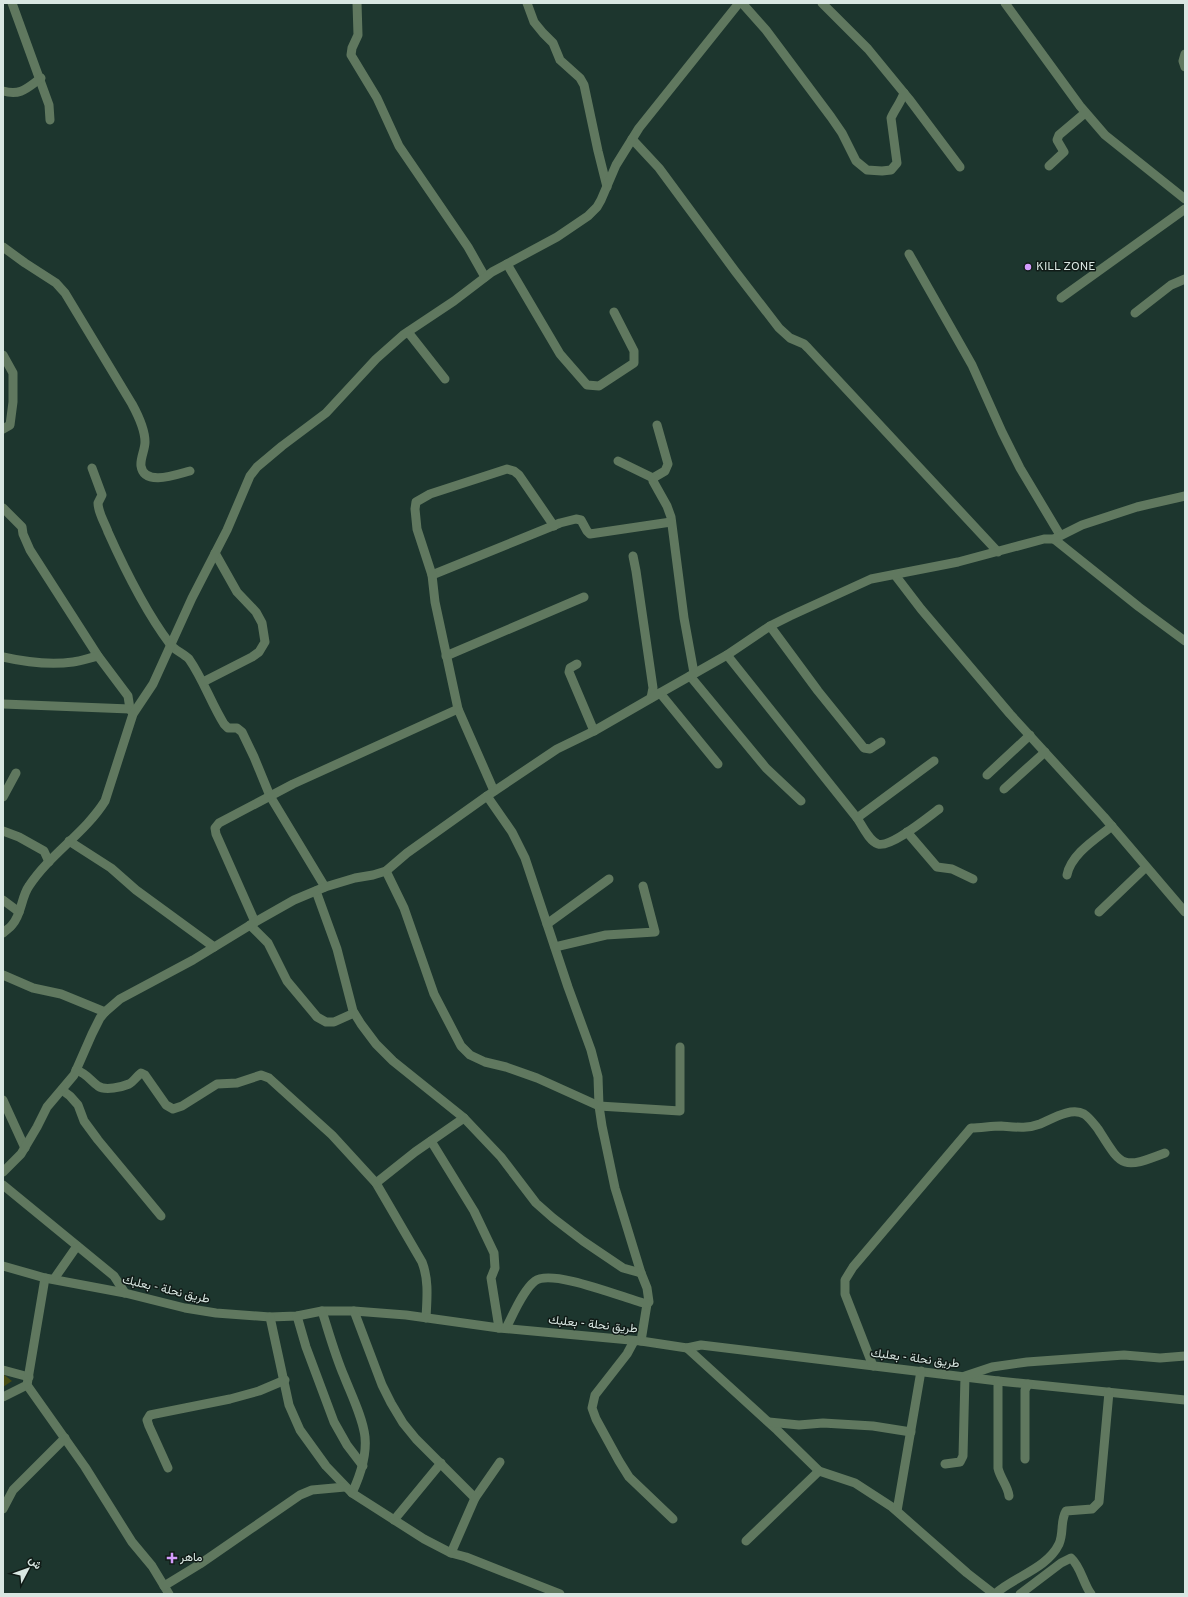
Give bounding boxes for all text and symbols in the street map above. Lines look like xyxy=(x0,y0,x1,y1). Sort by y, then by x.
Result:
place label: KILL ZONE xyxy=(1036,259,1095,275)
marker: KILL ZONE xyxy=(1023,262,1033,272)
street label: طريق نحلة - بعلبك xyxy=(121,1272,212,1308)
street label: طريق نحلة - بعلبك xyxy=(548,1312,639,1338)
street label: طريق نحلة - بعلبك xyxy=(870,1346,961,1372)
north arrow xyxy=(8,1549,48,1589)
place label: ماهر xyxy=(179,1550,203,1566)
marker: ماهر xyxy=(167,1553,177,1563)
text: ش xyxy=(25,1554,44,1573)

